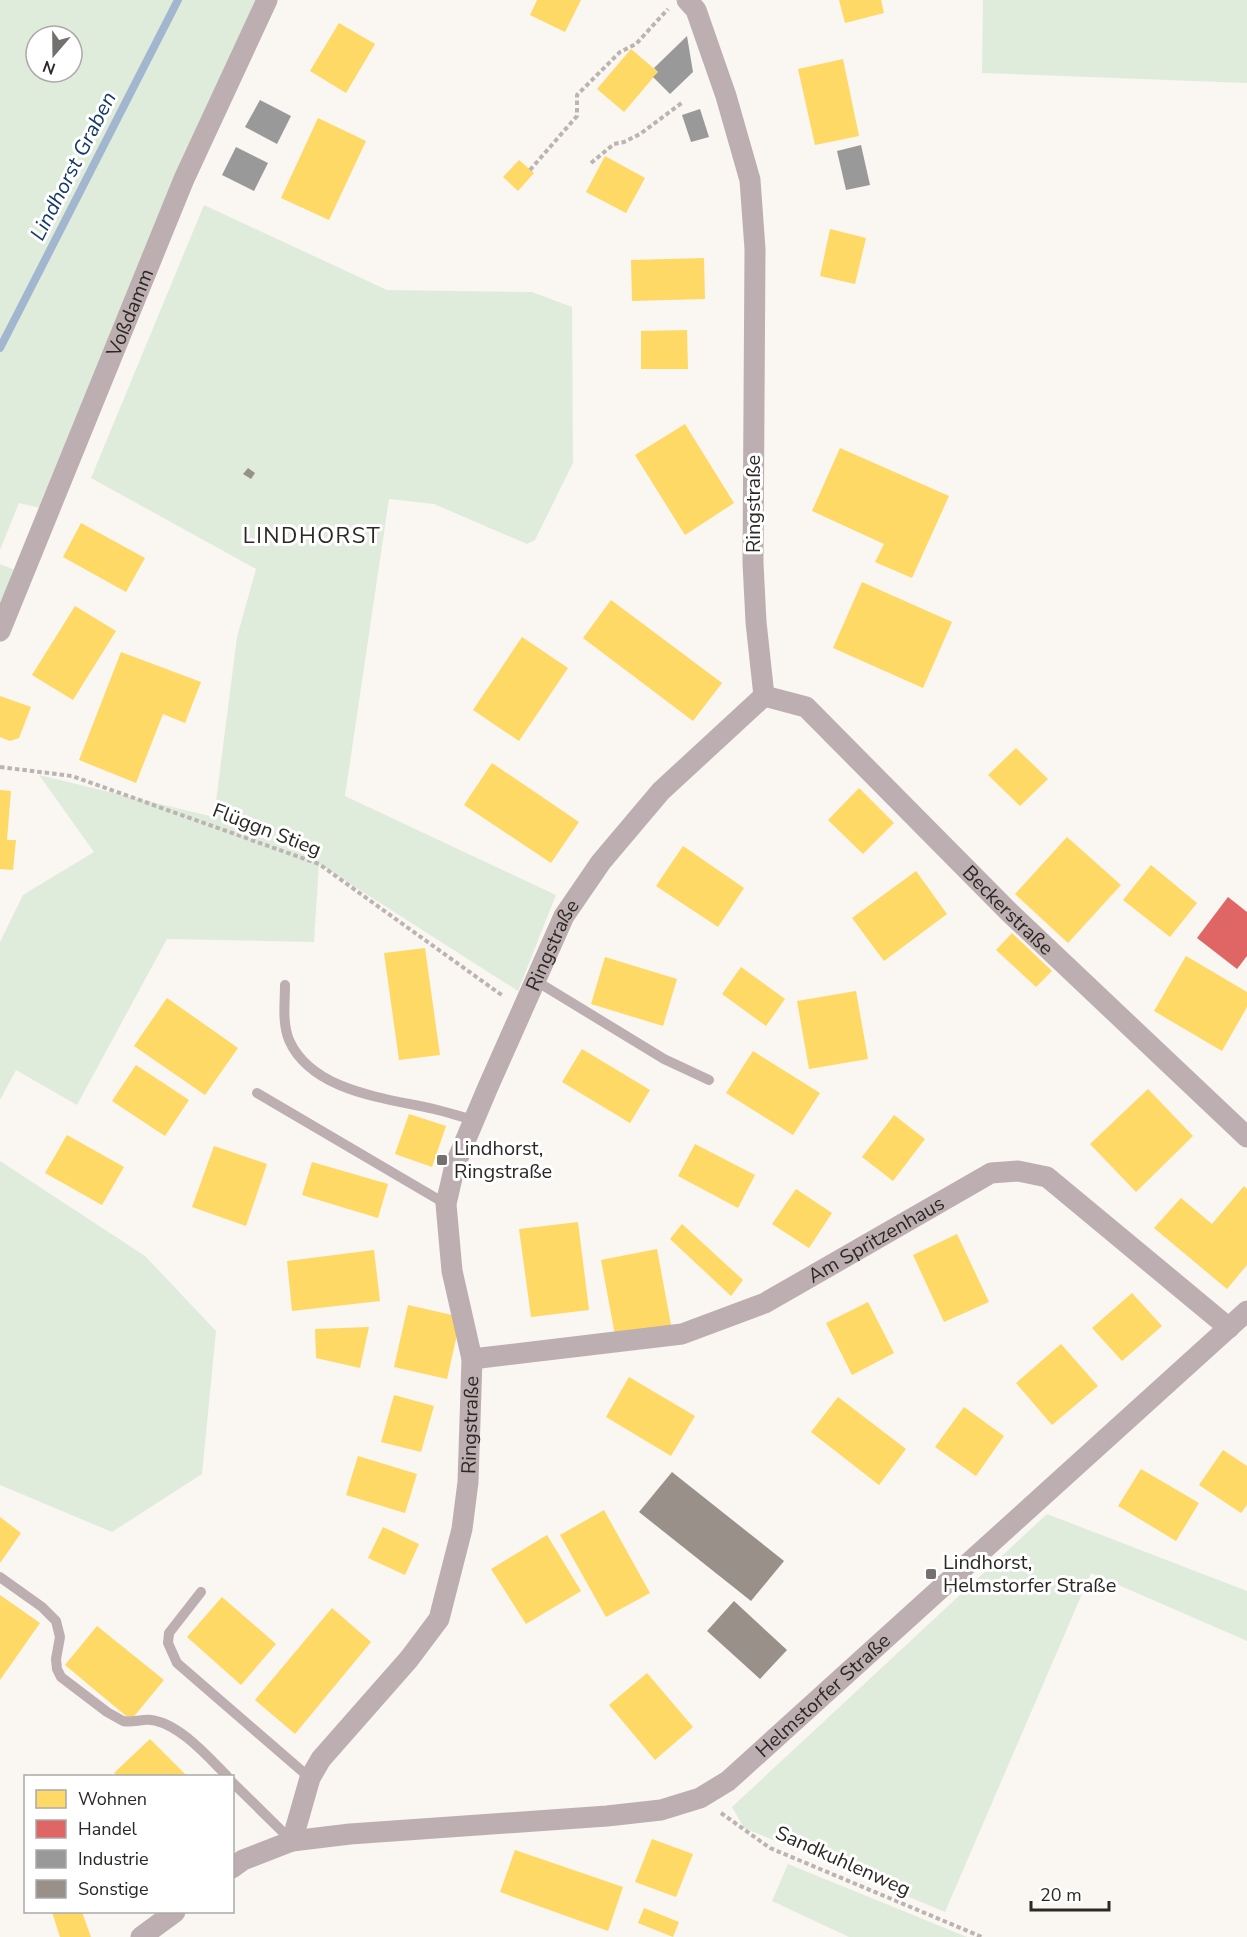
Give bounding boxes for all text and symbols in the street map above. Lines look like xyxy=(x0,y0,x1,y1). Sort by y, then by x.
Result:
north arrow xyxy=(24,24,84,84)
text: N xyxy=(40,55,59,80)
water label: Lindhorst Graben xyxy=(23,87,123,245)
street label: Voßdamm xyxy=(99,264,160,361)
street label: Ringstraße xyxy=(740,455,767,553)
district label: LINDHORST xyxy=(243,521,381,551)
street label: Flüggn Stieg xyxy=(209,797,325,863)
street label: Beckerstraße xyxy=(957,859,1060,961)
street label: Ringstraße xyxy=(519,894,585,995)
place label: Lindhorst, Ringstraße xyxy=(454,1135,552,1185)
marker: Lindhorst, Ringstraße xyxy=(435,1153,449,1167)
street label: Am Spritzenhaus xyxy=(803,1189,949,1289)
street label: Ringstraße xyxy=(455,1375,485,1475)
place label: Lindhorst, Helmstorfer Straße xyxy=(943,1549,1116,1599)
marker: Lindhorst, Helmstorfer Straße xyxy=(924,1567,938,1581)
street label: Helmstorfer Straße xyxy=(749,1627,896,1763)
legend xyxy=(24,1775,234,1913)
text: Wohnen xyxy=(78,1787,147,1811)
text: Handel xyxy=(78,1817,138,1841)
street label: Sandkuhlenweg xyxy=(771,1819,915,1903)
text: Industrie xyxy=(78,1847,149,1871)
scale bar xyxy=(1031,1874,1109,1912)
text: Sonstige xyxy=(78,1877,148,1901)
text: 20 m xyxy=(1040,1883,1082,1907)

